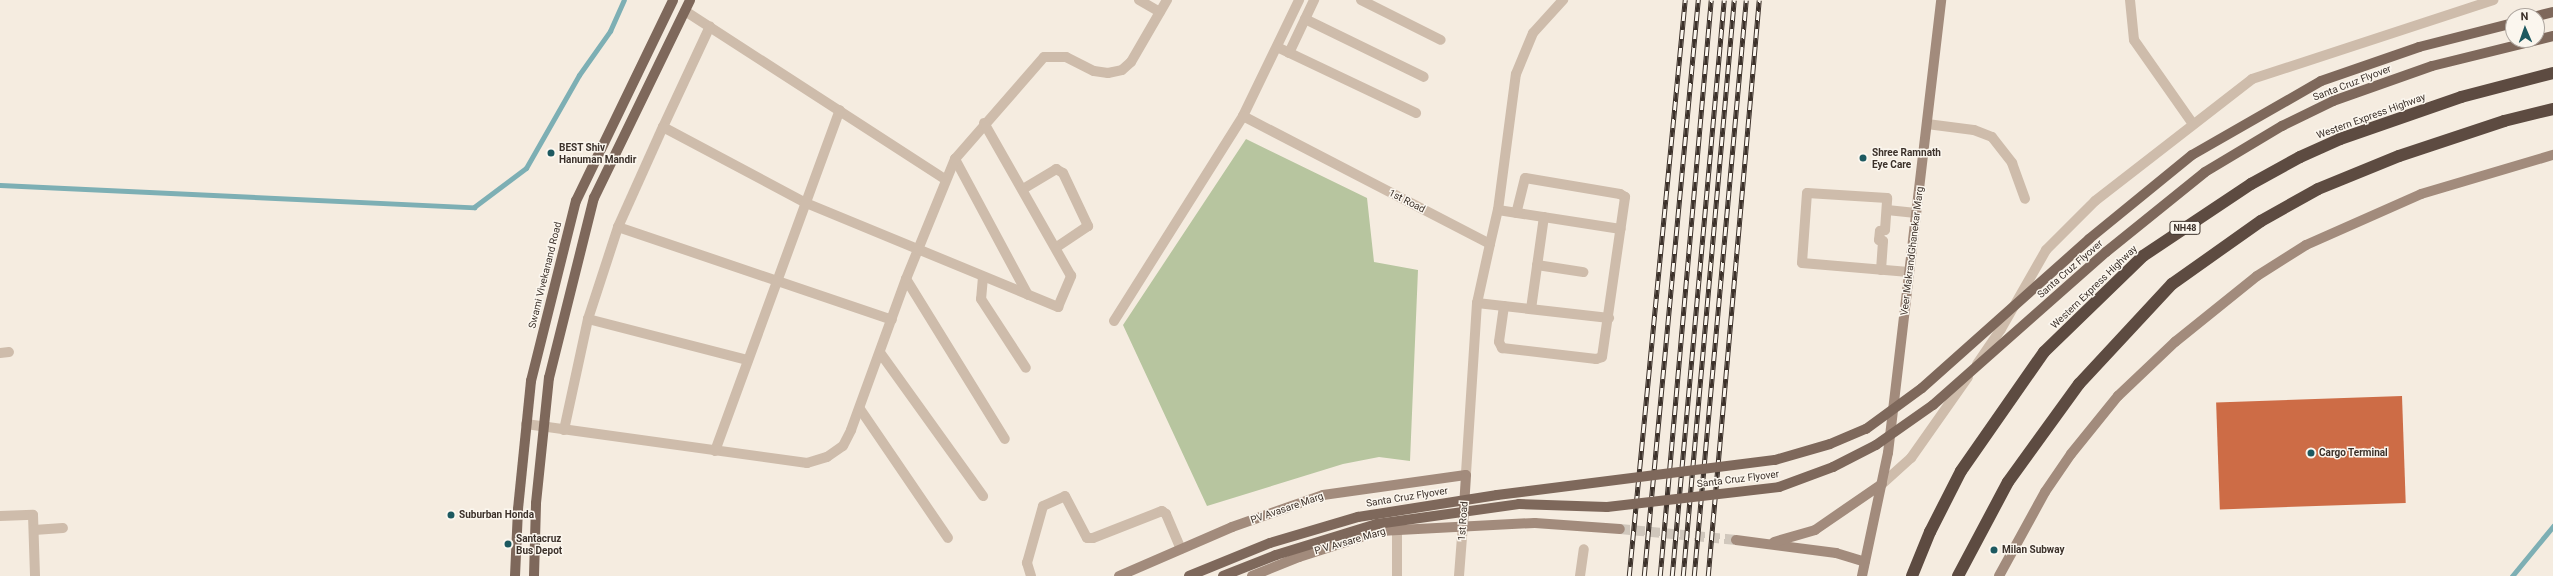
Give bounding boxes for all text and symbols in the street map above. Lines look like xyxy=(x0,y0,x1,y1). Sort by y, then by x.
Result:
north arrow xyxy=(2505,8,2545,48)
text: N xyxy=(2520,10,2529,23)
street label: Santa Cruz Flyover xyxy=(2311,63,2393,103)
street label: Western Express Highway xyxy=(2315,91,2427,141)
place label: BEST Shiv Hanuman Mandir xyxy=(559,141,636,164)
place label: Shree Ramnath Eye Care xyxy=(1872,146,1941,170)
marker: BEST Shiv Hanuman Mandir xyxy=(546,148,556,158)
marker: Shree Ramnath Eye Care xyxy=(1857,152,1869,164)
street label: Veer MakrandGhanekar Marg xyxy=(1898,186,1926,316)
street label: 1st Road xyxy=(1387,187,1427,215)
street label: Swami Vivekanand Road xyxy=(526,220,564,330)
road number: NH48 xyxy=(2169,221,2201,235)
street label: Santa Cruz Flyover xyxy=(2035,237,2105,301)
street label: Western Express Highway xyxy=(2048,243,2140,331)
place label: Cargo Terminal xyxy=(2319,447,2388,459)
marker: Cargo Terminal xyxy=(2306,448,2316,458)
street label: Santa Cruz Flyover xyxy=(1696,468,1780,490)
street label: Santa Cruz Flyover xyxy=(1365,485,1449,509)
street label: PV Avasare Marg xyxy=(1249,490,1325,526)
street label: 1st Road xyxy=(1456,501,1470,541)
place label: Suburban Honda xyxy=(459,509,534,521)
marker: Suburban Honda xyxy=(446,510,456,520)
street label: P V Avsare Marg xyxy=(1313,525,1387,557)
place label: Santacruz Bus Depot xyxy=(516,532,562,556)
marker: Santacruz Bus Depot xyxy=(503,539,513,549)
place label: Milan Subway xyxy=(2002,544,2065,556)
marker: Milan Subway xyxy=(1989,545,1999,555)

